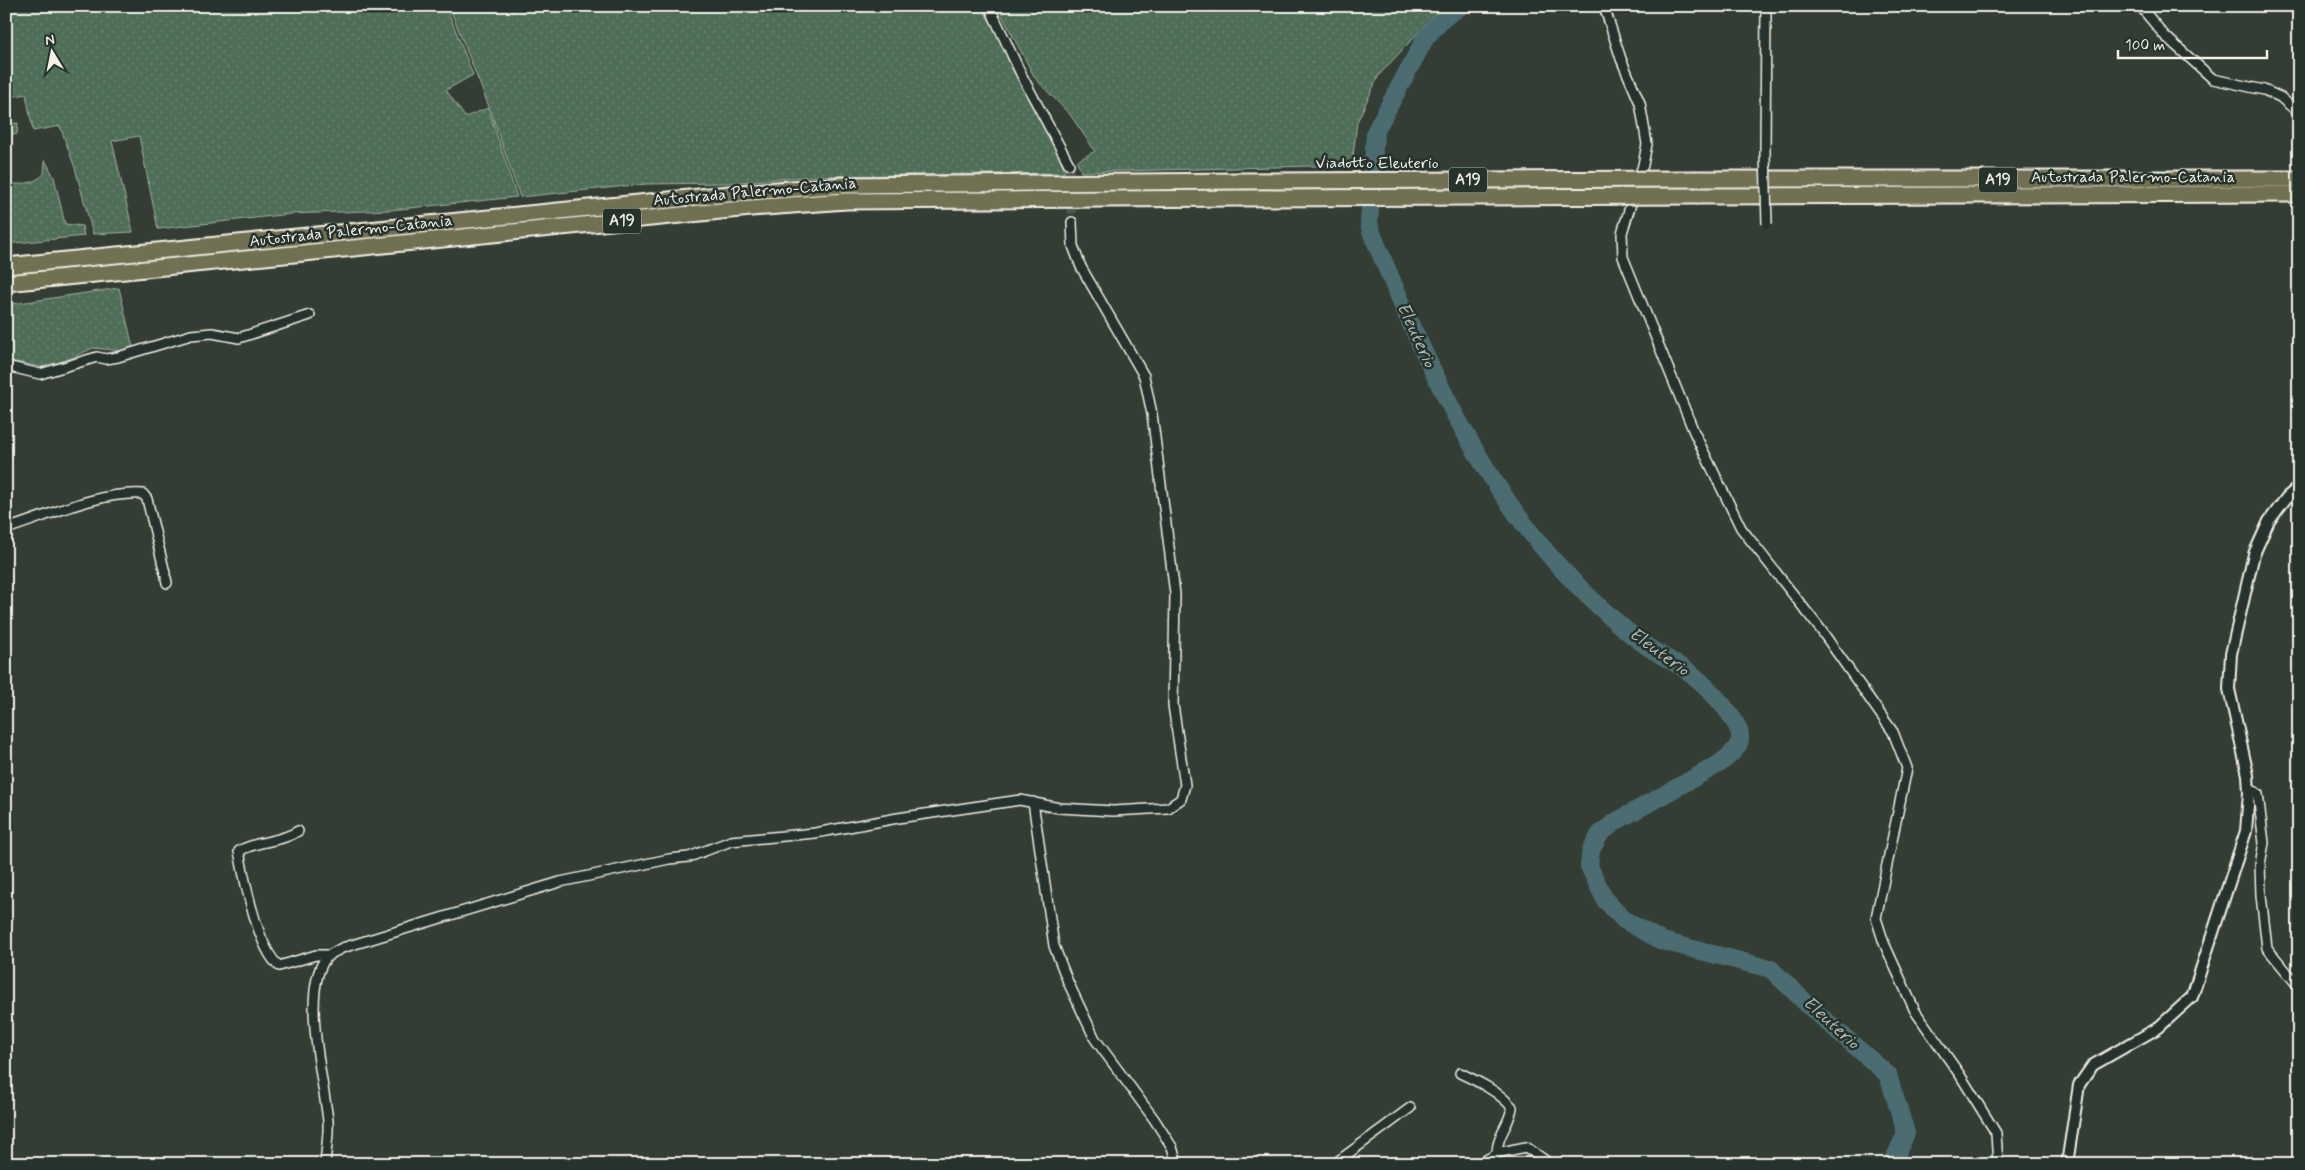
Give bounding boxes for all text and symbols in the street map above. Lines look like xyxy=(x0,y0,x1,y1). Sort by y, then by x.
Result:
north arrow xyxy=(28,28,78,78)
scale bar xyxy=(2118,28,2266,60)
text: N xyxy=(44,31,56,50)
text: 100 m xyxy=(2125,36,2165,56)
street label: Viadotto Eleuterio xyxy=(1315,153,1439,174)
street label: Autostrada Palermo-Catania xyxy=(2031,167,2235,188)
road number: A19 xyxy=(1449,168,1487,192)
road number: A19 xyxy=(1979,168,2017,192)
street label: Autostrada Palermo-Catania xyxy=(652,173,858,211)
road number: A19 xyxy=(603,208,641,234)
street label: Autostrada Palermo-Catania xyxy=(248,210,454,252)
water label: Eleuterio xyxy=(1391,299,1442,372)
water label: Eleuterio xyxy=(1624,622,1695,682)
water label: Eleuterio xyxy=(1797,991,1865,1056)

